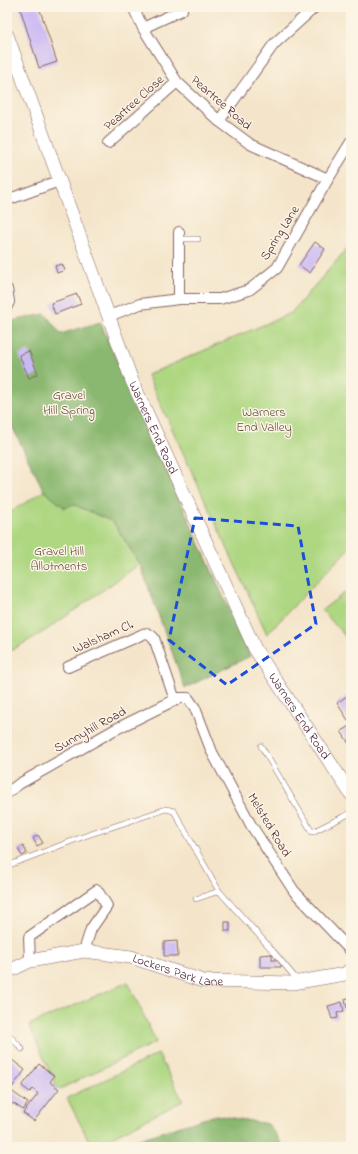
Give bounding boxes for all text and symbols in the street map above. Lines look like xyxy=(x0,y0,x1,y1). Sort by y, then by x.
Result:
street label: Peartree Close xyxy=(100,71,169,135)
street label: Peartree Road xyxy=(186,71,256,135)
street label: Spring Lane xyxy=(256,202,305,265)
street label: Warners End Road xyxy=(124,378,183,478)
park label: Gravel Hill Spring xyxy=(43,386,95,421)
park label: Warners End Valley xyxy=(236,403,292,438)
park label: Gravel Hill Allotments xyxy=(31,542,88,576)
street label: Walsham Cl. xyxy=(70,615,137,659)
street label: Warners End Road xyxy=(264,669,335,764)
street label: Sunnyhill Road xyxy=(50,702,131,759)
street label: Melsted Road xyxy=(242,789,296,861)
street label: Lockers Park Lane xyxy=(130,949,224,991)

